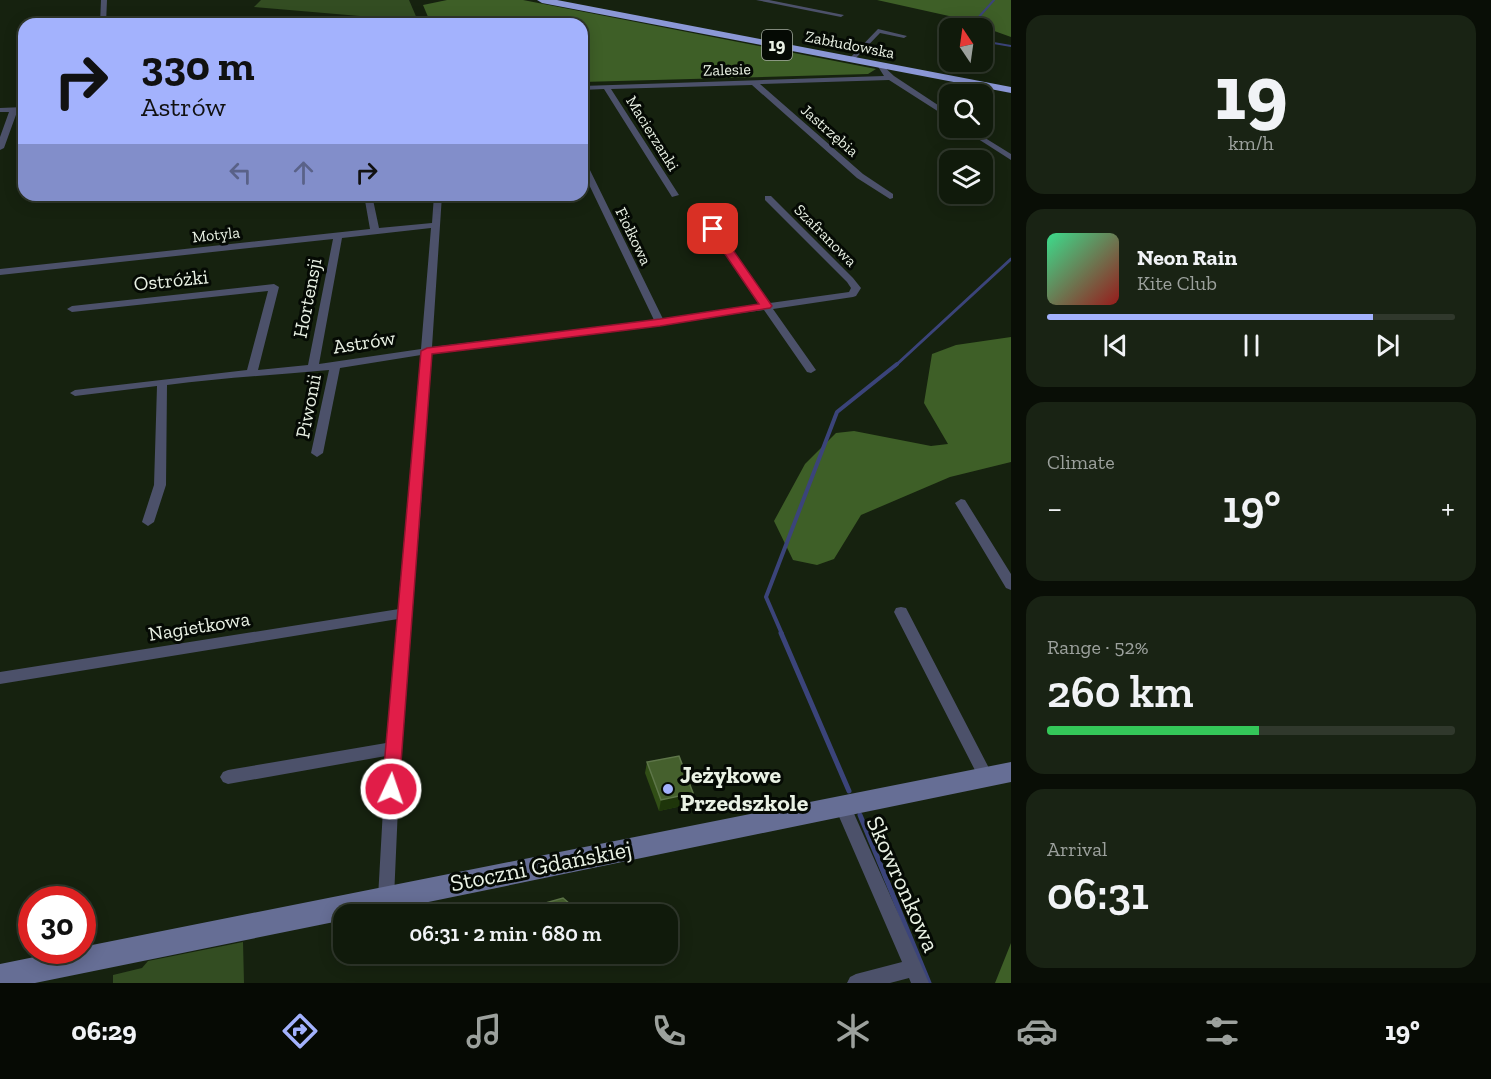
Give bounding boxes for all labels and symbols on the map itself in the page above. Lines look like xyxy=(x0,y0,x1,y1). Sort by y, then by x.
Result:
north arrow xyxy=(939,18,993,72)
street label: Zabłudowska xyxy=(804,26,897,63)
road number: 19 xyxy=(762,30,792,60)
street label: Zalesie xyxy=(703,59,751,80)
street label: Macierzanki xyxy=(622,92,683,175)
street label: Jastrzębia xyxy=(797,100,863,161)
street label: Szafranowa xyxy=(791,200,861,271)
pin xyxy=(687,203,738,254)
street label: Fiołkowa xyxy=(611,204,656,269)
street label: Motyla xyxy=(191,223,241,246)
street label: Hortensji xyxy=(287,256,327,340)
street label: Ostróżki xyxy=(133,264,210,296)
street label: Astrów xyxy=(331,325,398,359)
street label: Piwonii xyxy=(290,371,326,440)
street label: Nagietkowa xyxy=(147,606,252,646)
position arrow xyxy=(359,757,423,821)
place label: Jeżykowe Przedszkole xyxy=(680,760,809,817)
marker: Jeżykowe Przedszkole xyxy=(661,782,675,796)
street label: Skowronkowa xyxy=(861,811,946,957)
street label: Stoczni Gdańskiej xyxy=(448,834,634,897)
speed limit sign: 30 xyxy=(18,886,96,964)

